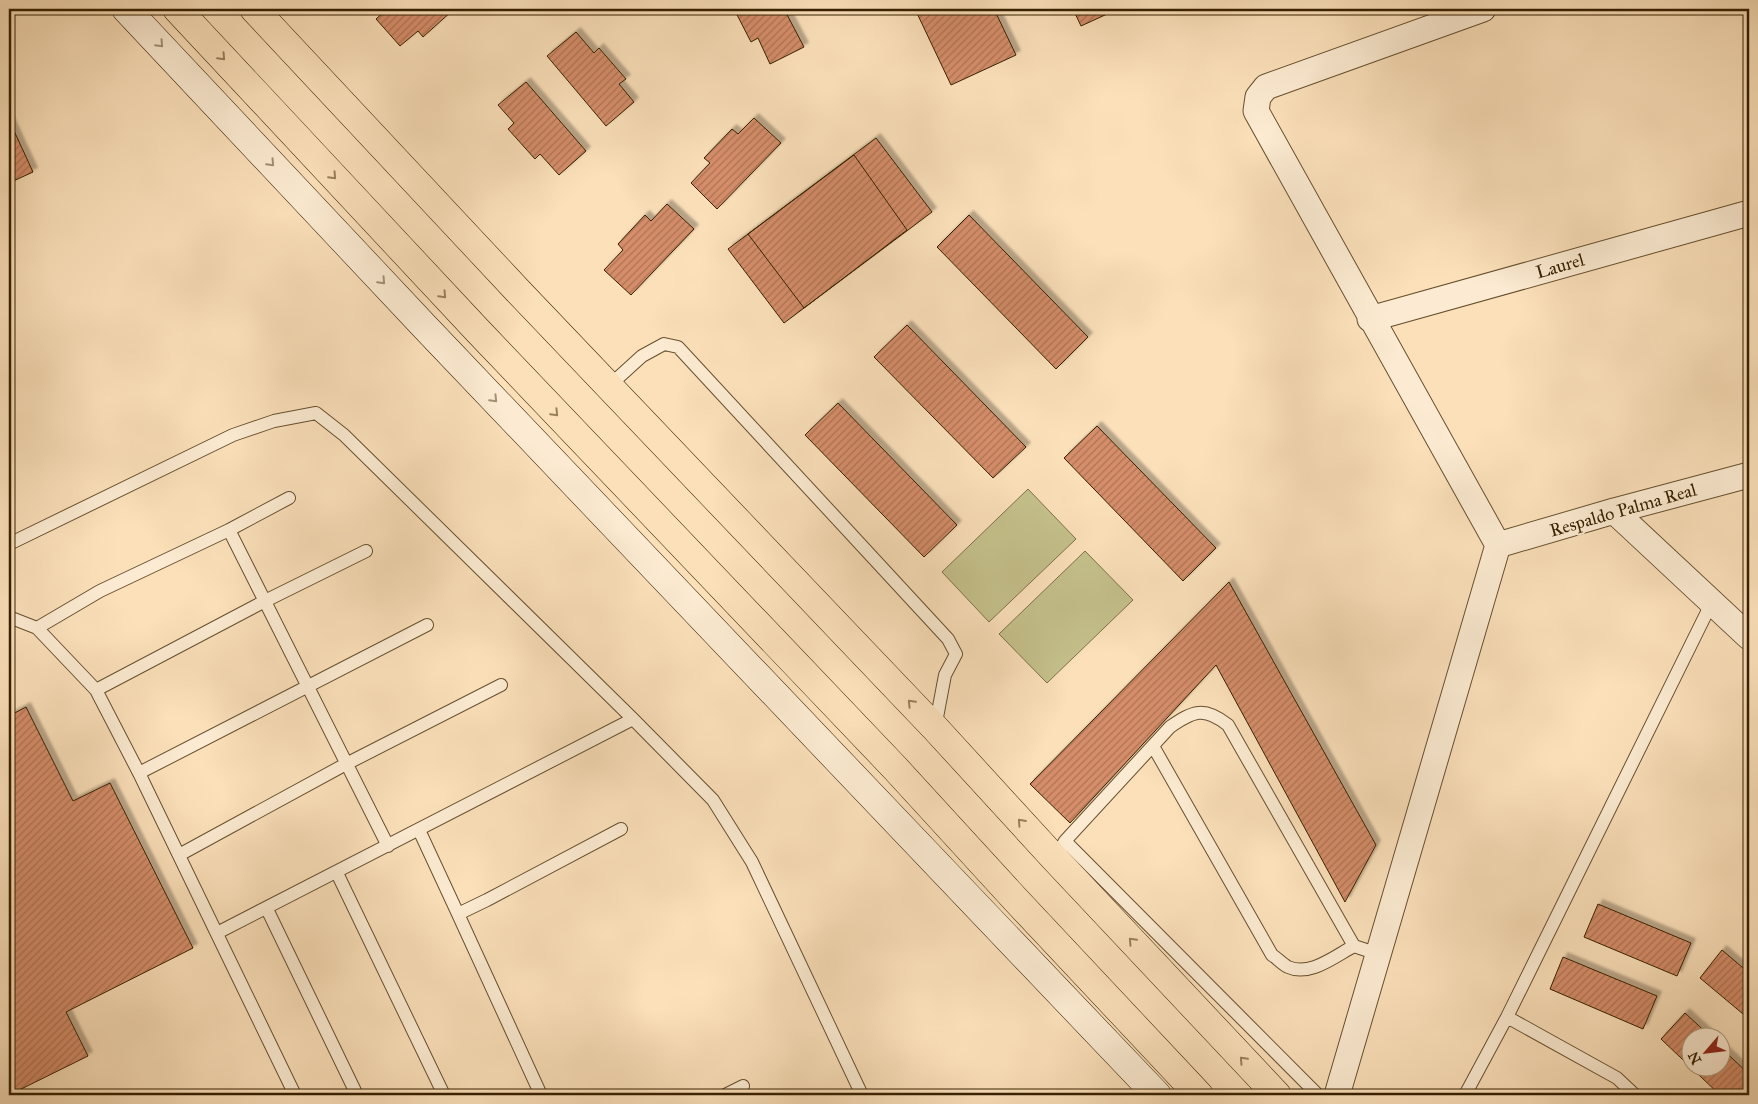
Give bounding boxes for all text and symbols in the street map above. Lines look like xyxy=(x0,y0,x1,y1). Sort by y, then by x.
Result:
one-way arrow xyxy=(154,39,163,48)
one-way arrow xyxy=(216,52,225,61)
one-way arrow xyxy=(265,157,274,166)
one-way arrow xyxy=(327,171,336,180)
street label: Laurel xyxy=(1533,249,1587,283)
one-way arrow xyxy=(376,275,385,284)
one-way arrow xyxy=(437,289,446,298)
one-way arrow xyxy=(488,393,497,402)
one-way arrow xyxy=(549,407,558,416)
street label: Respaldo Palma Real xyxy=(1547,478,1699,541)
one-way arrow xyxy=(908,699,917,708)
one-way arrow xyxy=(1018,819,1027,828)
one-way arrow xyxy=(1129,938,1138,947)
north arrow xyxy=(1680,1026,1730,1076)
text: N xyxy=(1685,1049,1705,1067)
one-way arrow xyxy=(1240,1056,1249,1065)

